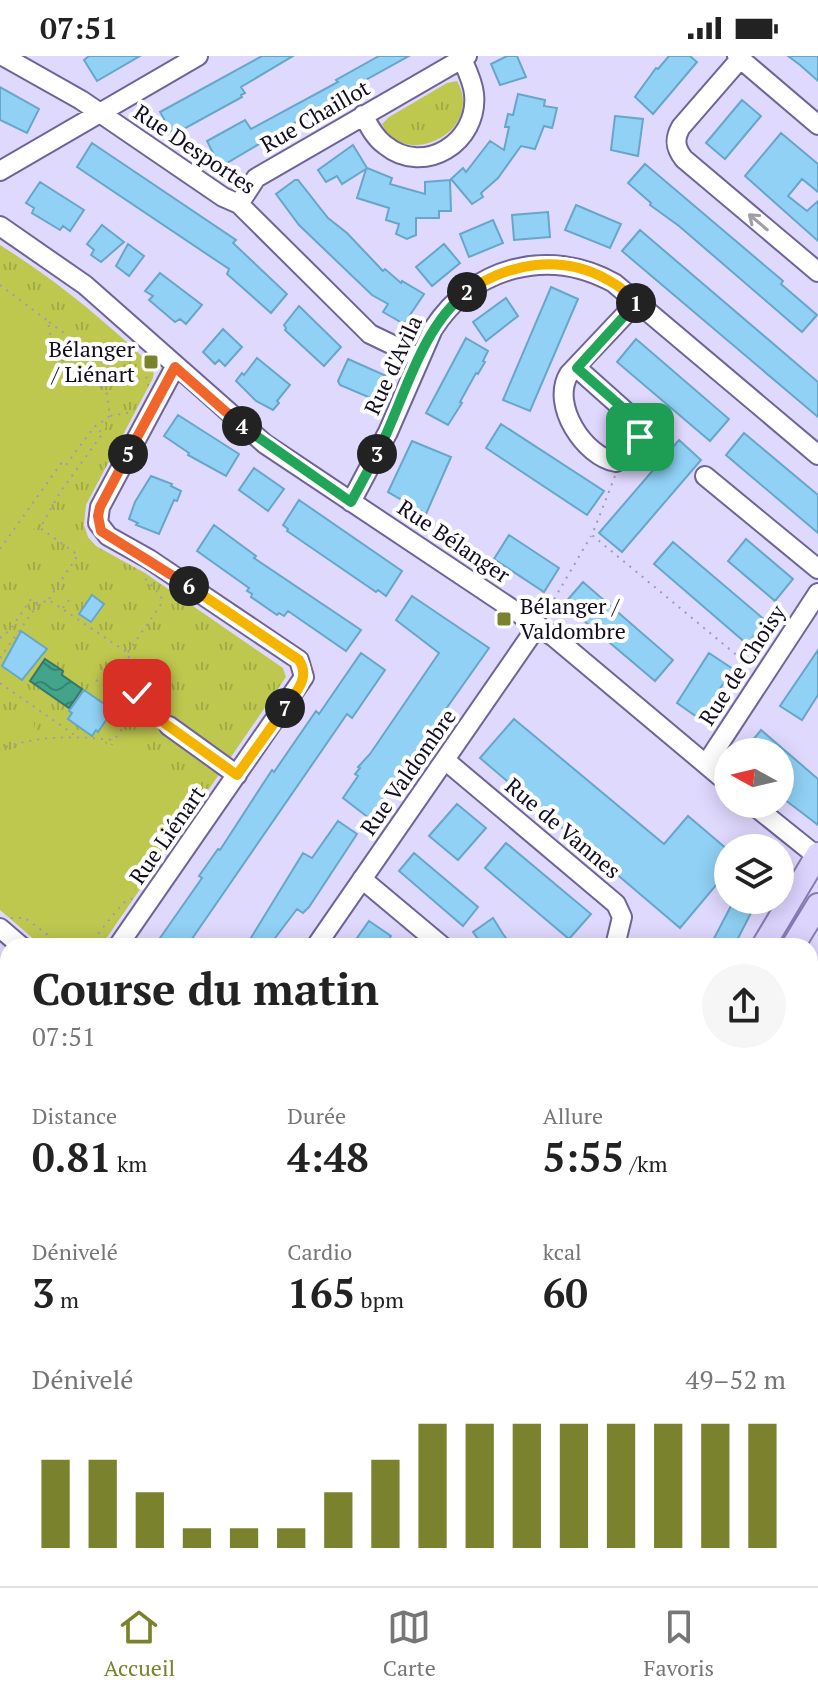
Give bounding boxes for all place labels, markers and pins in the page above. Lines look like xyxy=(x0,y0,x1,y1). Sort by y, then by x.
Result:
pin: 2 xyxy=(447,272,487,312)
pin: 1 xyxy=(616,283,656,323)
place label: Bélanger / Liénart xyxy=(49,334,136,388)
marker: Bélanger / Liénart xyxy=(142,353,160,371)
pin xyxy=(606,403,674,471)
pin: 4 xyxy=(222,406,262,446)
pin: 5 xyxy=(108,434,148,474)
pin: 3 xyxy=(357,434,397,474)
pin: 6 xyxy=(169,566,209,606)
place label: Bélanger / Valdombre xyxy=(520,591,626,645)
marker: Bélanger / Valdombre xyxy=(495,610,513,628)
pin xyxy=(103,659,171,727)
pin: 7 xyxy=(265,688,305,728)

